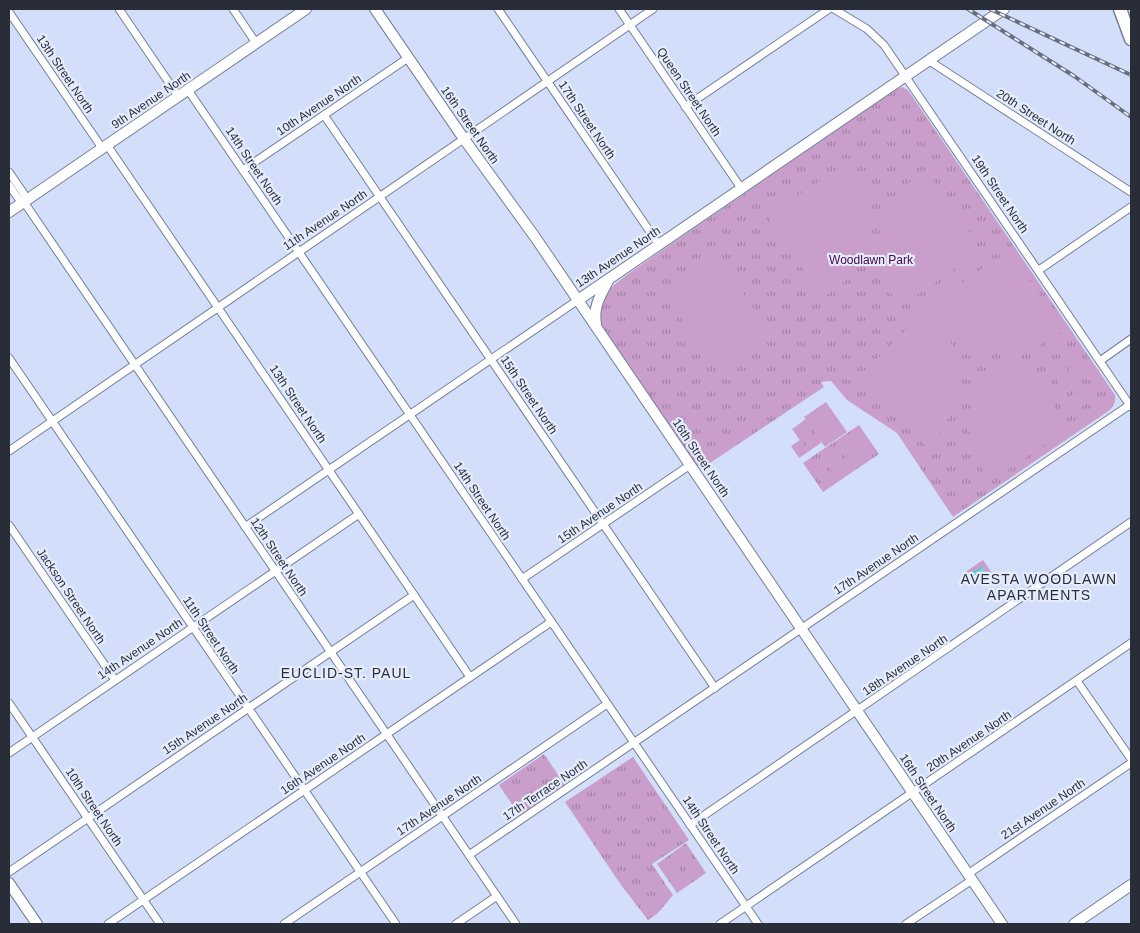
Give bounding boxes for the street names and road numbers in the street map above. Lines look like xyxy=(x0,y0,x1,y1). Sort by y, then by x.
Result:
street label: 13th Street North xyxy=(34,32,96,116)
street label: Queen Street North xyxy=(654,45,724,139)
street label: 9th Avenue North xyxy=(109,68,193,132)
street label: 10th Avenue North xyxy=(274,71,364,139)
street label: 17th Street North xyxy=(556,78,618,162)
street label: 16th Street North xyxy=(438,84,502,166)
street label: 20th Street North xyxy=(994,86,1078,148)
street label: 14th Street North xyxy=(223,124,285,208)
street label: 19th Street North xyxy=(969,152,1031,236)
street label: 11th Avenue North xyxy=(280,187,370,253)
street label: 13th Avenue North xyxy=(573,223,663,291)
street label: 15th Street North xyxy=(498,353,560,437)
street label: 13th Street North xyxy=(267,362,329,446)
street label: 16th Street North xyxy=(670,416,732,500)
street label: 14th Street North xyxy=(451,459,513,543)
street label: 15th Avenue North xyxy=(555,479,645,547)
street label: 12th Street North xyxy=(248,515,310,599)
street label: 17th Avenue North xyxy=(831,530,921,598)
street label: Jackson Street North xyxy=(34,546,108,646)
street label: 11th Street North xyxy=(180,594,242,676)
street label: 14th Avenue North xyxy=(95,615,185,683)
street label: 18th Avenue North xyxy=(860,631,950,699)
street label: 15th Avenue North xyxy=(160,690,250,758)
street label: 20th Avenue North xyxy=(924,707,1014,775)
street label: 16th Avenue North xyxy=(278,730,368,798)
street label: 16th Street North xyxy=(897,751,959,835)
street label: 17th Terrace North xyxy=(500,756,590,824)
street label: 10th Street North xyxy=(63,765,125,849)
street label: 17th Avenue North xyxy=(394,771,484,839)
street label: 21st Avenue North xyxy=(998,776,1088,842)
street label: 14th Street North xyxy=(680,793,742,877)

